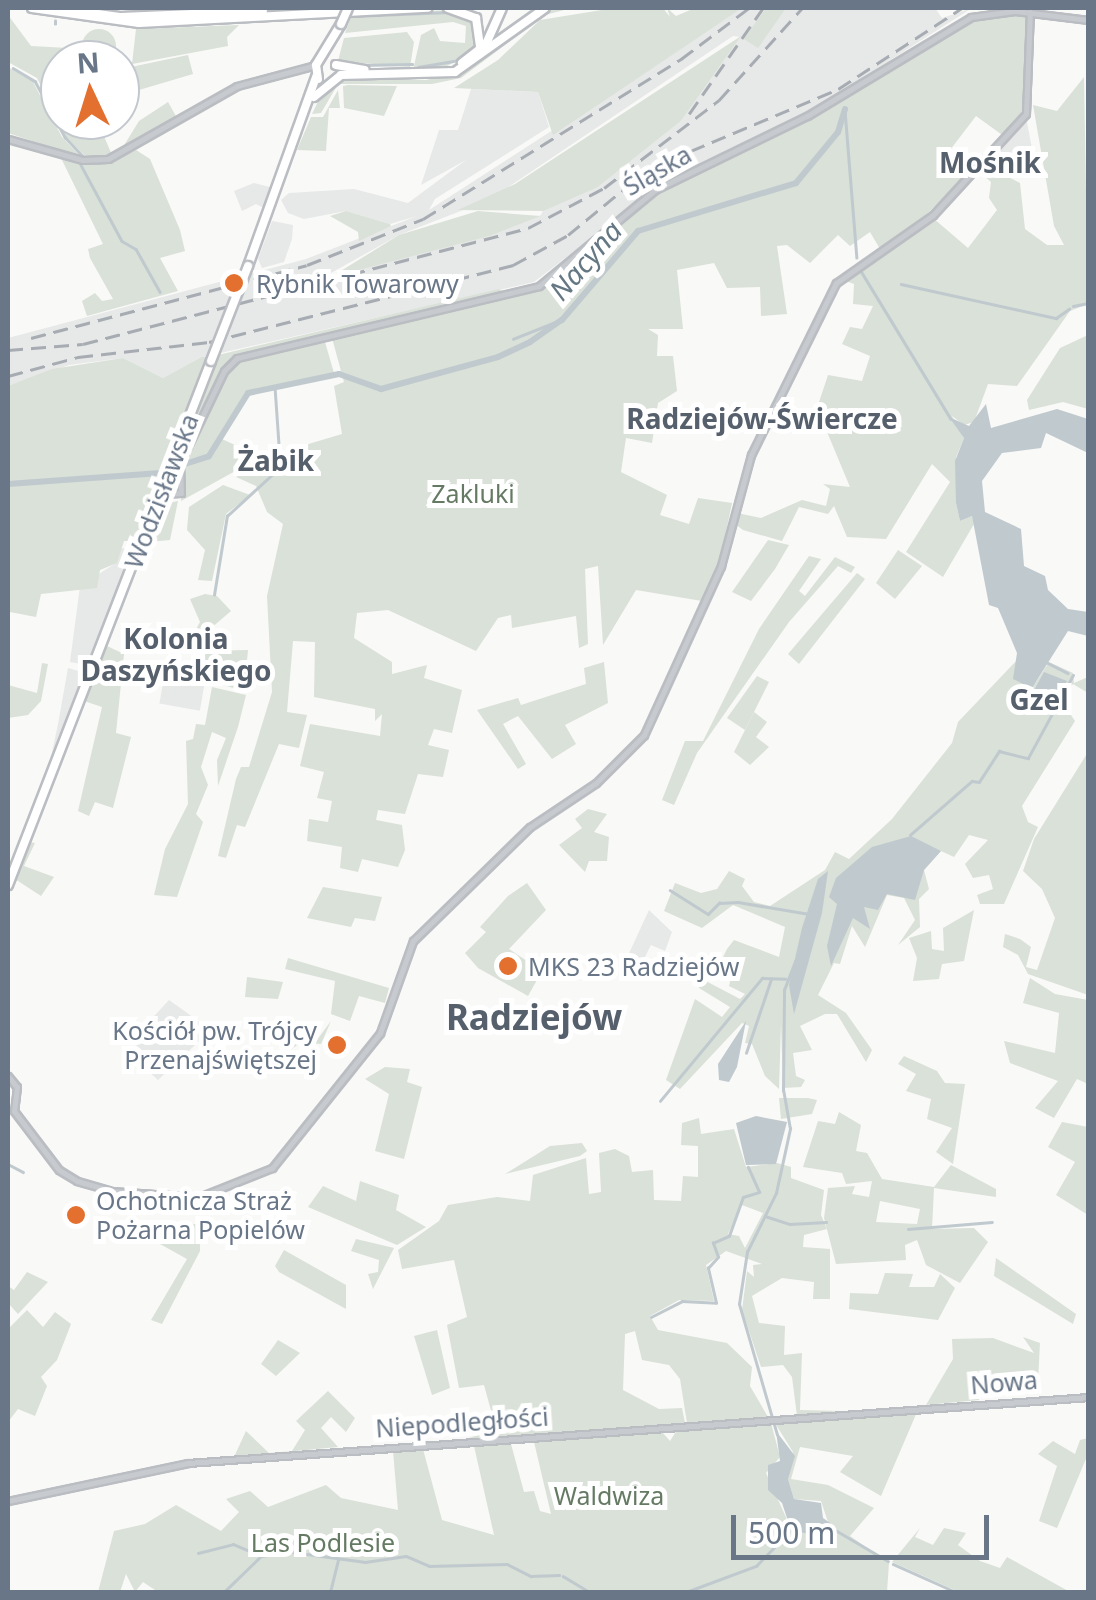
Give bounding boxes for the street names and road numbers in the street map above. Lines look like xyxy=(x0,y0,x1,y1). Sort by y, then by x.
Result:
street label: Śląska xyxy=(618,139,696,201)
street label: Wodzisławska xyxy=(118,410,204,572)
street label: Nowa xyxy=(969,1364,1039,1400)
street label: Niepodległości xyxy=(374,1401,550,1443)

